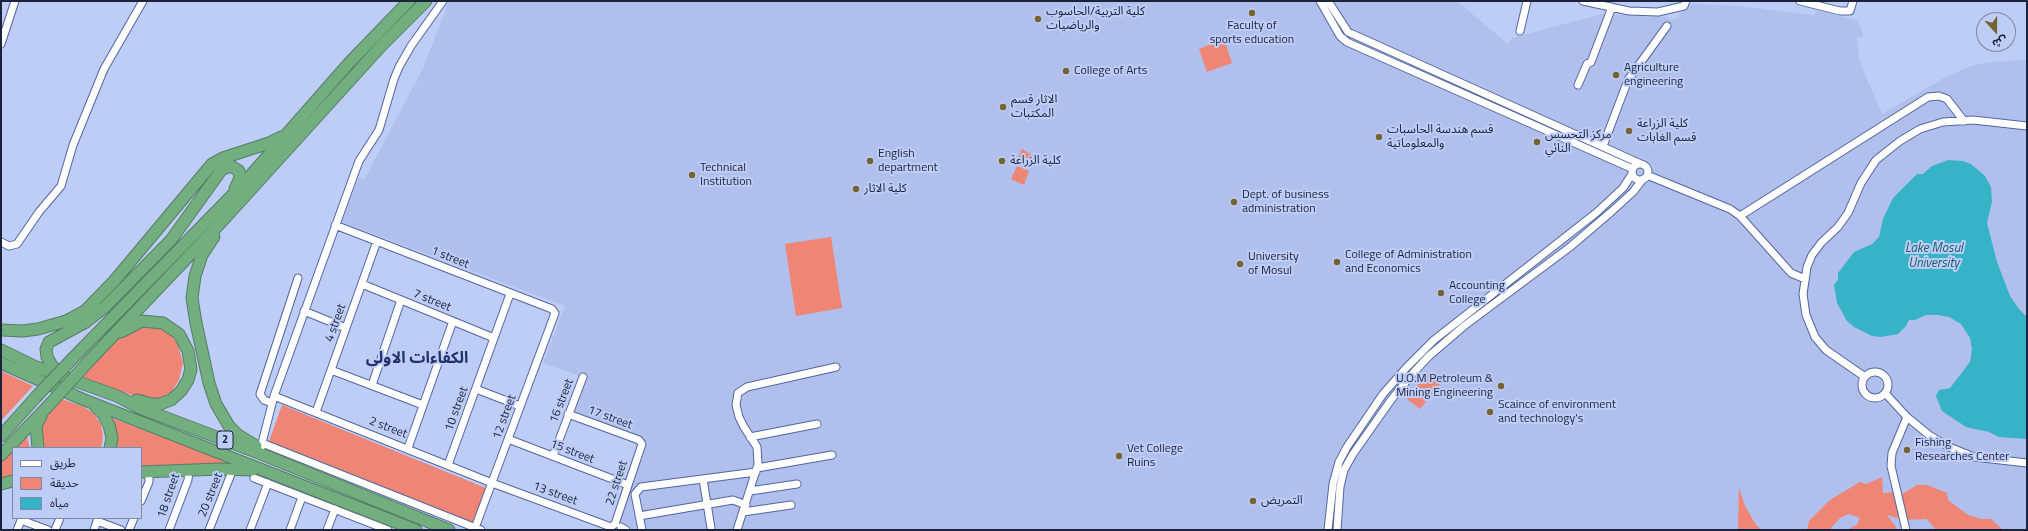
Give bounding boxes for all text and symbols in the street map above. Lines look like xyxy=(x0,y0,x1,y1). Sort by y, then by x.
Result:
place label: كلية التربية/الحاسوب والرياضيات xyxy=(1046,5,1145,33)
marker: Faculty of sports education xyxy=(1247,8,1257,18)
north arrow xyxy=(1976,12,2016,52)
marker: كلية التربية/الحاسوب والرياضيات xyxy=(1033,14,1043,24)
place label: Faculty of sports education xyxy=(1210,19,1294,47)
text: ش xyxy=(1990,32,2010,52)
place label: Agriculture engineering xyxy=(1624,61,1683,89)
place label: College of Arts xyxy=(1074,64,1147,78)
marker: College of Arts xyxy=(1061,66,1071,76)
marker: Agriculture engineering xyxy=(1611,70,1621,80)
place label: الاثار قسم المكتبات xyxy=(1011,93,1057,121)
marker: الاثار قسم المكتبات xyxy=(998,102,1008,112)
place label: كلية الزراعة قسم الغابات xyxy=(1637,117,1696,145)
place label: قسم هندسة الحاسبات والمعلوماتية xyxy=(1387,123,1493,151)
marker: كلية الزراعة قسم الغابات xyxy=(1624,126,1634,136)
place label: مركز التحسس النائي xyxy=(1545,128,1611,156)
marker: قسم هندسة الحاسبات والمعلوماتية xyxy=(1374,132,1384,142)
marker: مركز التحسس النائي xyxy=(1532,137,1542,147)
place label: English department xyxy=(878,147,938,175)
place label: كلية الزراعة xyxy=(1010,154,1061,168)
marker: English department xyxy=(865,156,875,166)
marker: كلية الزراعة xyxy=(997,156,1007,166)
place label: Technical Institution xyxy=(700,161,752,189)
marker: Technical Institution xyxy=(687,170,697,180)
place label: كلية الاثار xyxy=(864,182,907,196)
marker: كلية الاثار xyxy=(851,184,861,194)
place label: Dept. of business administration xyxy=(1242,188,1329,216)
marker: Dept. of business administration xyxy=(1229,197,1239,207)
water label: Lake Mosul University xyxy=(1905,241,1963,272)
street label: 1 street xyxy=(429,244,471,272)
place label: College of Administration and Economics xyxy=(1345,248,1472,276)
place label: University of Mosul xyxy=(1248,250,1299,278)
marker: College of Administration and Economics xyxy=(1332,257,1342,267)
marker: University of Mosul xyxy=(1235,259,1245,269)
place label: Accounting College xyxy=(1449,279,1505,307)
street label: 7 street xyxy=(411,287,453,315)
marker: Accounting College xyxy=(1436,288,1446,298)
street label: 4 street xyxy=(322,302,350,344)
district label: الكفاءات الاولى xyxy=(366,349,468,369)
place label: U.O.M Petroleum & Mining Engineering xyxy=(1396,372,1493,400)
street label: 16 street xyxy=(547,377,577,425)
marker: U.O.M Petroleum & Mining Engineering xyxy=(1496,381,1506,391)
street label: 10 street xyxy=(442,385,472,433)
street label: 12 street xyxy=(490,393,520,441)
place label: Scaince of environment and technology's xyxy=(1498,398,1616,426)
street label: 17 street xyxy=(586,403,634,433)
marker: Scaince of environment and technology's xyxy=(1485,407,1495,417)
street label: 2 street xyxy=(367,414,409,442)
road number: 2 xyxy=(217,431,233,449)
place label: Fishing Researches Center xyxy=(1915,436,2009,464)
street label: 15 street xyxy=(548,437,596,467)
place label: Vet College Ruins xyxy=(1127,442,1183,470)
marker: Fishing Researches Center xyxy=(1902,445,1912,455)
legend xyxy=(12,447,142,519)
marker: Vet College Ruins xyxy=(1114,451,1124,461)
text: طريق xyxy=(50,453,76,472)
street label: 22 street xyxy=(603,459,631,507)
street label: 20 street xyxy=(196,471,226,519)
street label: 18 street xyxy=(155,472,183,520)
text: حديقة xyxy=(50,473,79,492)
street label: 13 street xyxy=(531,479,579,509)
text: مياه xyxy=(50,493,69,512)
place label: التمريض xyxy=(1261,494,1303,508)
marker: التمريض xyxy=(1248,496,1258,506)

